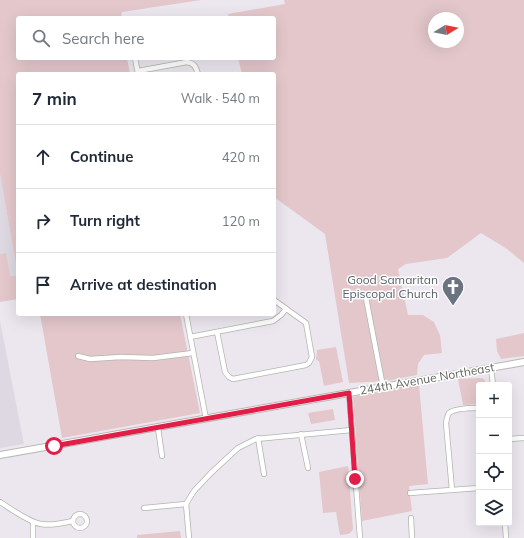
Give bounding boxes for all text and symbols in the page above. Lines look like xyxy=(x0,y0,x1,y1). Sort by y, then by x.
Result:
north arrow xyxy=(428,12,464,48)
search box xyxy=(16,16,276,60)
icon: search xyxy=(30,27,52,49)
text: Search here xyxy=(62,29,144,48)
text: 7 min xyxy=(32,88,77,109)
text: Walk · 540 m xyxy=(181,90,260,106)
icon: ahead xyxy=(32,146,54,168)
text: Continue xyxy=(70,147,133,166)
text: 420 m xyxy=(222,149,260,165)
icon: right xyxy=(32,210,54,232)
text: Turn right xyxy=(70,211,140,230)
text: 120 m xyxy=(222,213,260,229)
place label: Good Samaritan Episcopal Church xyxy=(342,272,438,301)
icon: arrive xyxy=(32,274,54,296)
church icon: Good Samaritan Episcopal Church xyxy=(440,274,466,307)
text: Arrive at destination xyxy=(70,275,217,294)
street label: 244th Avenue Northeast xyxy=(358,359,495,398)
map controls xyxy=(476,382,512,526)
button: + xyxy=(476,382,512,418)
button: − xyxy=(476,418,512,454)
route start xyxy=(45,437,63,455)
button: locate xyxy=(476,454,512,490)
route end xyxy=(346,470,364,488)
button: layers xyxy=(476,490,512,526)

